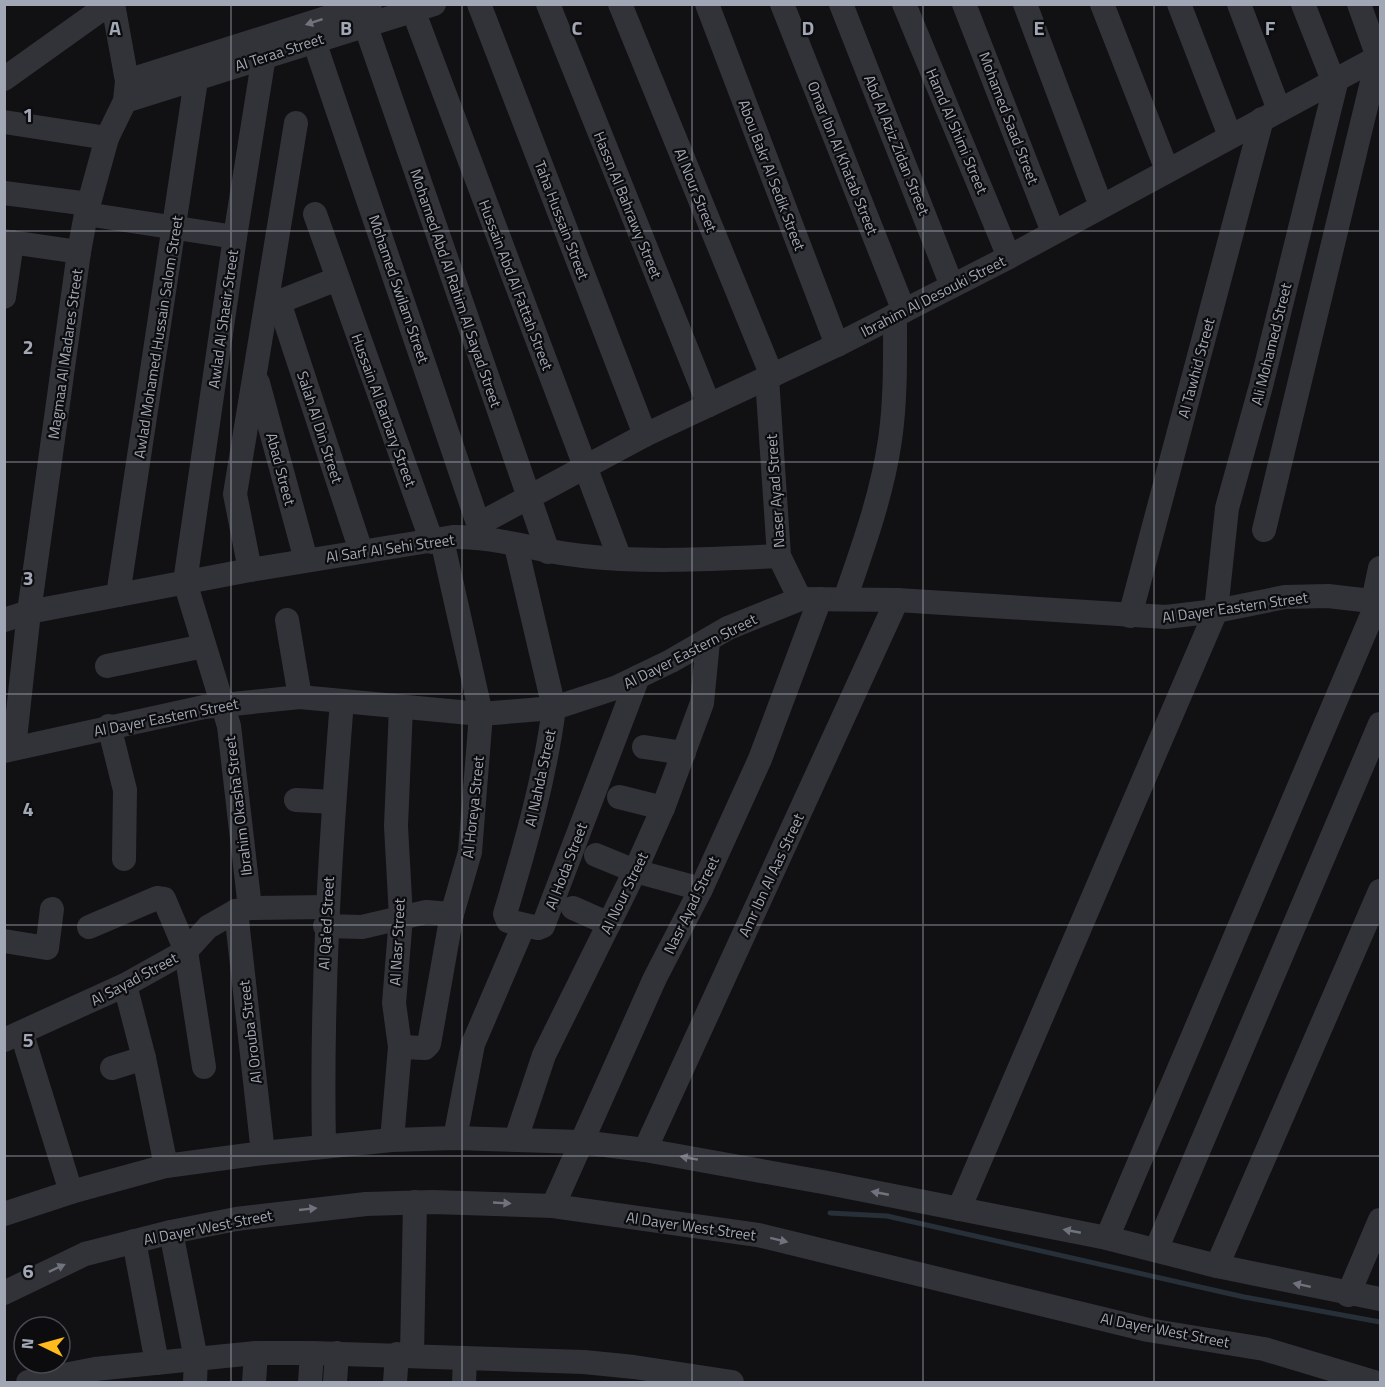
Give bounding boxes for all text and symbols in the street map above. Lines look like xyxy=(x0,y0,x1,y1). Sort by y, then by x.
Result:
text: A xyxy=(109,12,121,43)
text: B xyxy=(340,12,352,43)
text: C xyxy=(572,12,583,43)
text: D xyxy=(802,12,814,43)
text: E xyxy=(1033,12,1045,43)
text: F xyxy=(1265,12,1276,43)
one-way arrow xyxy=(305,18,323,27)
street label: Al Teraa Street xyxy=(232,27,327,77)
street label: Mohamed Saad Street xyxy=(973,48,1045,188)
street label: Hamd Al Shimi Street xyxy=(920,65,994,198)
street label: Abd Al Aziz Zidan Street xyxy=(858,71,936,219)
street label: Omar Ibn Al Khatab Street xyxy=(802,78,885,239)
street label: Abou Bakr Al Sedik Street xyxy=(733,96,812,255)
text: 1 xyxy=(22,99,34,130)
street label: Hassn Al Bahrawy Street xyxy=(588,128,668,283)
street label: Al Nour Street xyxy=(669,145,724,236)
street label: Taha Hussain Street xyxy=(529,157,596,284)
street label: Mohamed Abd Al Rahim Al Sayad Street xyxy=(404,166,508,411)
street label: Hussain Abd Al Fattah Street xyxy=(473,196,559,374)
street label: Mohamed Swilam Street xyxy=(363,212,435,367)
street label: Awlad Mohamed Hussain Salom Street xyxy=(127,213,189,460)
street label: Awlad Al Shaeir Street xyxy=(202,247,244,390)
street label: Ibrahim Al Desouki Street xyxy=(857,249,1010,343)
street label: Magmaa Al Madares Street xyxy=(42,267,88,441)
street label: Ali Mohamed Street xyxy=(1245,280,1297,407)
street label: Al Tawhid Street xyxy=(1172,315,1221,420)
street label: Hussain Al Barbary Street xyxy=(346,330,423,491)
text: 2 xyxy=(22,331,34,362)
street label: Salah Al Din Street xyxy=(291,368,349,487)
street label: Abad Street xyxy=(260,430,302,509)
street label: Naser Ayad Street xyxy=(760,433,790,549)
street label: Al Sarf Al Sehi Street xyxy=(324,527,456,568)
text: 3 xyxy=(22,562,34,593)
street label: Al Dayer Eastern Street xyxy=(1161,585,1310,629)
street label: Al Dayer Eastern Street xyxy=(619,607,761,695)
street label: Al Dayer Eastern Street xyxy=(92,692,241,742)
street label: Al Nahda Street xyxy=(518,727,562,829)
street label: Ibrahim Okasha Street xyxy=(218,734,258,877)
street label: Al Horeya Street xyxy=(456,754,490,859)
text: 4 xyxy=(22,793,34,824)
street label: Amr Ibn Al Aas Street xyxy=(732,809,810,941)
street label: Al Hoda Street xyxy=(539,819,593,913)
street label: Al Nour Street xyxy=(594,847,654,938)
street label: Nasr Ayad Street xyxy=(657,852,725,958)
street label: Al Qa'ed Street xyxy=(312,875,340,970)
street label: Al Nasr Street xyxy=(383,897,411,986)
street label: Al Sayad Street xyxy=(86,946,182,1012)
street label: Al Orouba Street xyxy=(232,978,268,1085)
text: 5 xyxy=(22,1024,34,1055)
one-way arrow xyxy=(679,1153,698,1162)
one-way arrow xyxy=(871,1188,890,1197)
one-way arrow xyxy=(493,1198,512,1208)
street label: Al Dayer West Street xyxy=(142,1203,275,1251)
one-way arrow xyxy=(298,1204,317,1214)
street label: Al Dayer West Street xyxy=(625,1206,758,1247)
one-way arrow xyxy=(1062,1226,1081,1235)
one-way arrow xyxy=(769,1235,788,1245)
text: 6 xyxy=(22,1255,34,1286)
one-way arrow xyxy=(49,1263,66,1272)
one-way arrow xyxy=(1293,1280,1312,1289)
street label: Al Dayer West Street xyxy=(1099,1306,1232,1354)
north arrow xyxy=(12,1315,72,1375)
text: N xyxy=(15,1337,39,1350)

